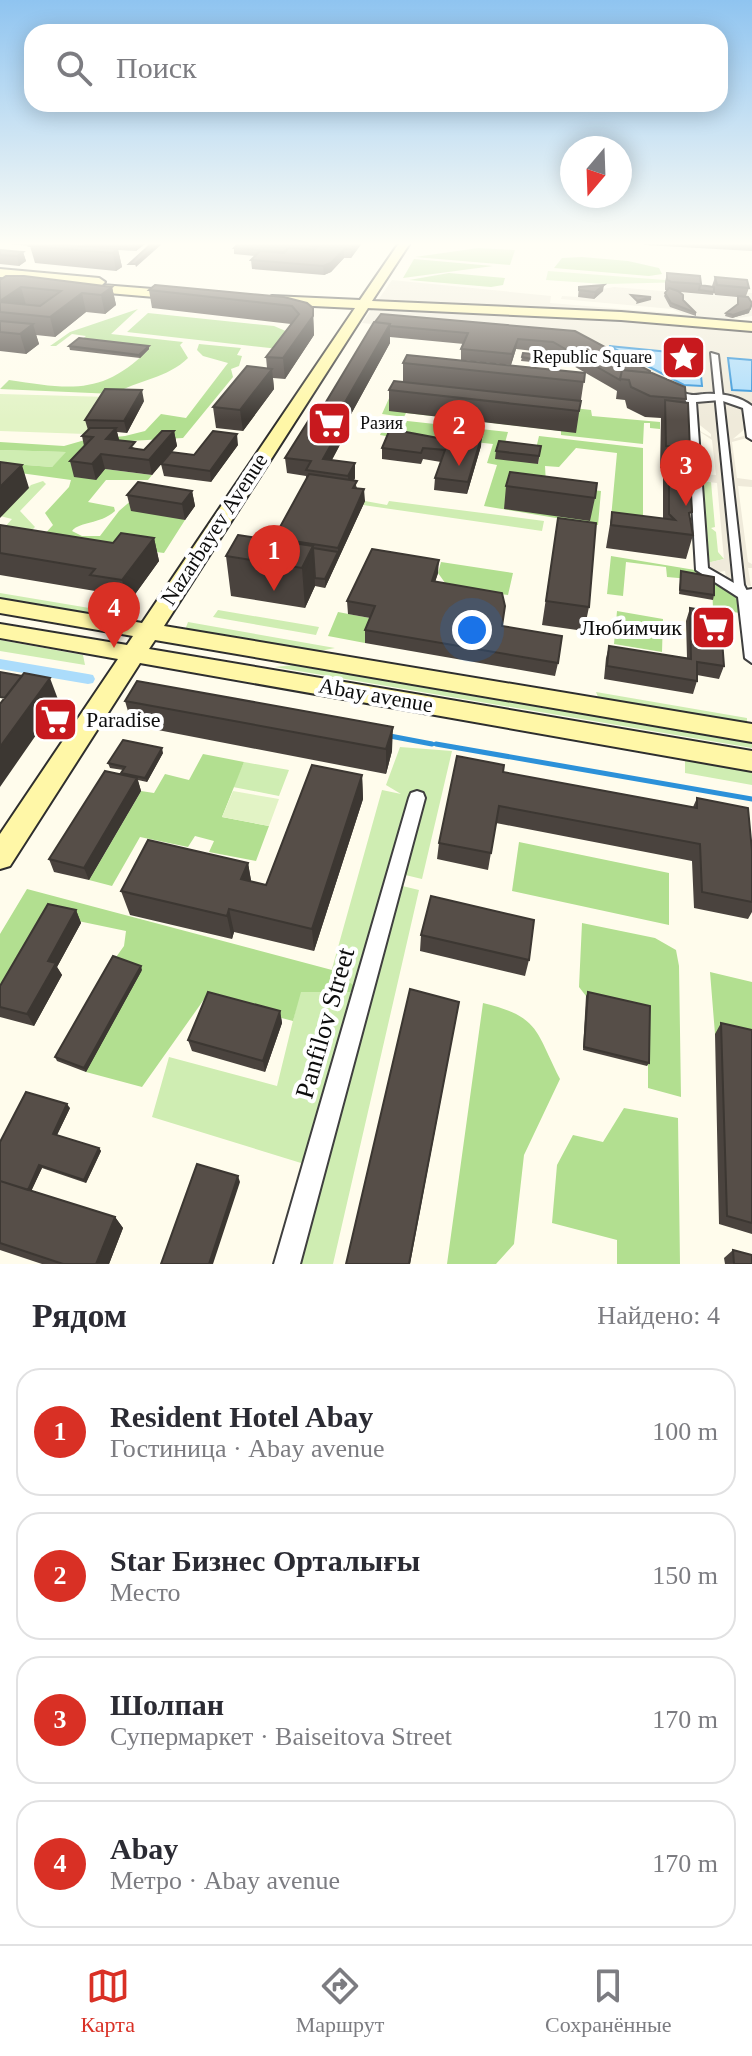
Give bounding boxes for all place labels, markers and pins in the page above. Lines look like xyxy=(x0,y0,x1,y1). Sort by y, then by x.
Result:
place icon: Republic Square xyxy=(659,333,707,381)
place label: Republic Square xyxy=(533,347,652,367)
supermarket icon: Разия xyxy=(305,399,353,447)
pin: 2 xyxy=(433,400,485,466)
place label: Разия xyxy=(360,413,403,433)
pin: 3 xyxy=(660,440,712,506)
pin: 1 xyxy=(248,525,300,591)
pin: 4 xyxy=(88,582,140,648)
supermarket icon: Любимчик xyxy=(689,603,737,651)
place label: Любимчик xyxy=(580,615,682,640)
supermarket icon: Paradise xyxy=(31,695,79,743)
place label: Paradise xyxy=(86,707,161,732)

